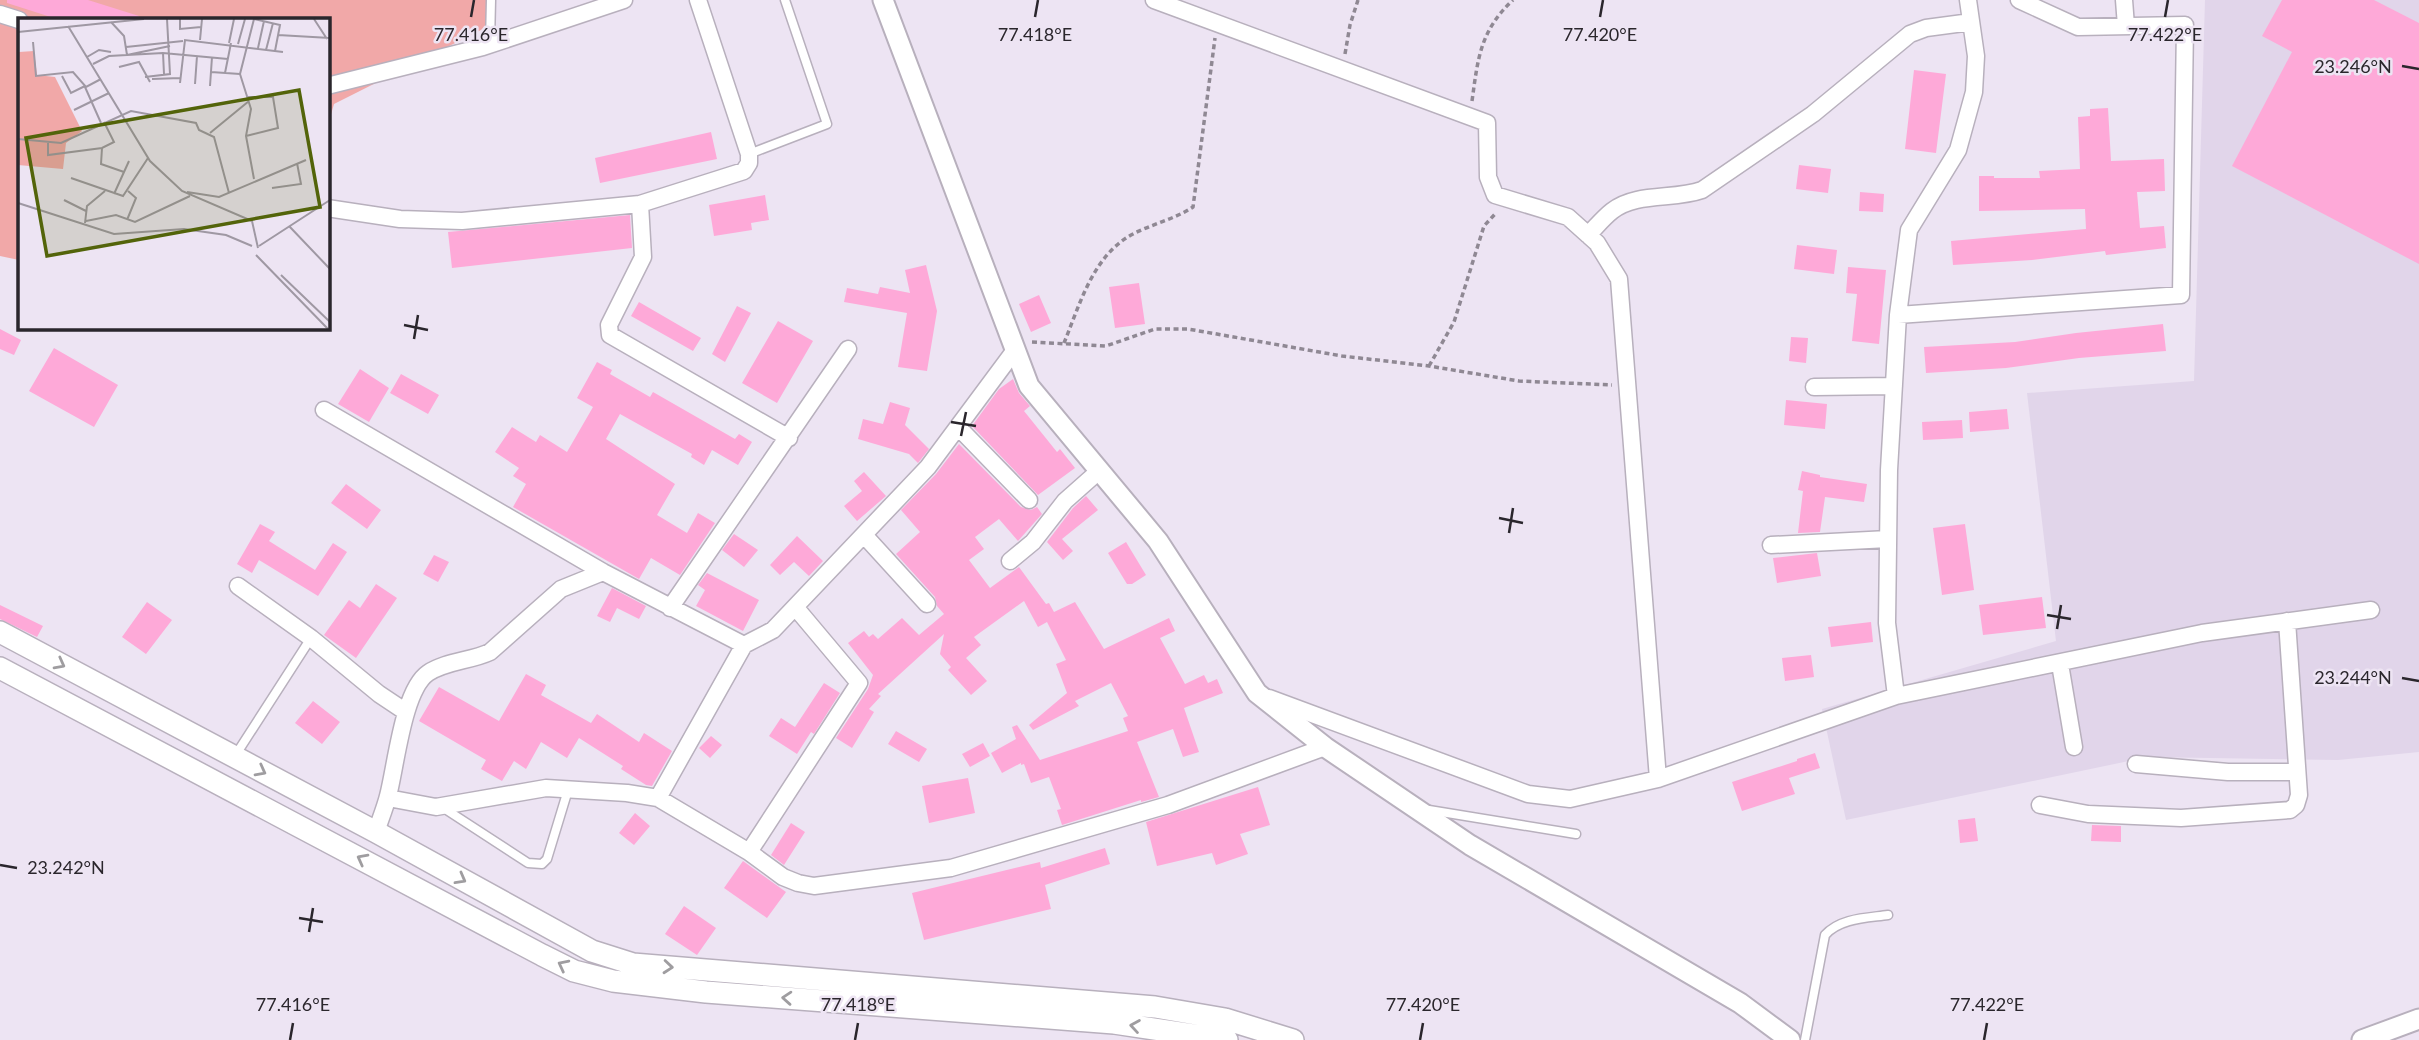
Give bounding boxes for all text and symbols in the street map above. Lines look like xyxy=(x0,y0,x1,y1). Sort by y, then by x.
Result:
inset map xyxy=(18,18,329,329)
text: 77.416°E xyxy=(434,23,508,45)
text: 77.418°E xyxy=(998,23,1072,45)
text: 77.420°E xyxy=(1563,23,1637,45)
text: 77.422°E xyxy=(2128,23,2202,45)
text: 23.246°N xyxy=(2314,55,2392,77)
one-way arrow xyxy=(53,656,65,670)
text: 23.244°N xyxy=(2314,666,2392,688)
one-way arrow xyxy=(254,763,266,776)
one-way arrow xyxy=(356,853,369,867)
text: 23.242°N xyxy=(27,856,105,878)
one-way arrow xyxy=(454,871,467,884)
one-way arrow xyxy=(558,959,570,973)
one-way arrow xyxy=(663,959,674,974)
one-way arrow xyxy=(781,991,792,1006)
text: 77.416°E xyxy=(256,993,330,1015)
text: 77.418°E xyxy=(821,993,895,1015)
text: 77.420°E xyxy=(1386,993,1460,1015)
text: 77.422°E xyxy=(1950,993,2024,1015)
one-way arrow xyxy=(1130,1019,1141,1034)

